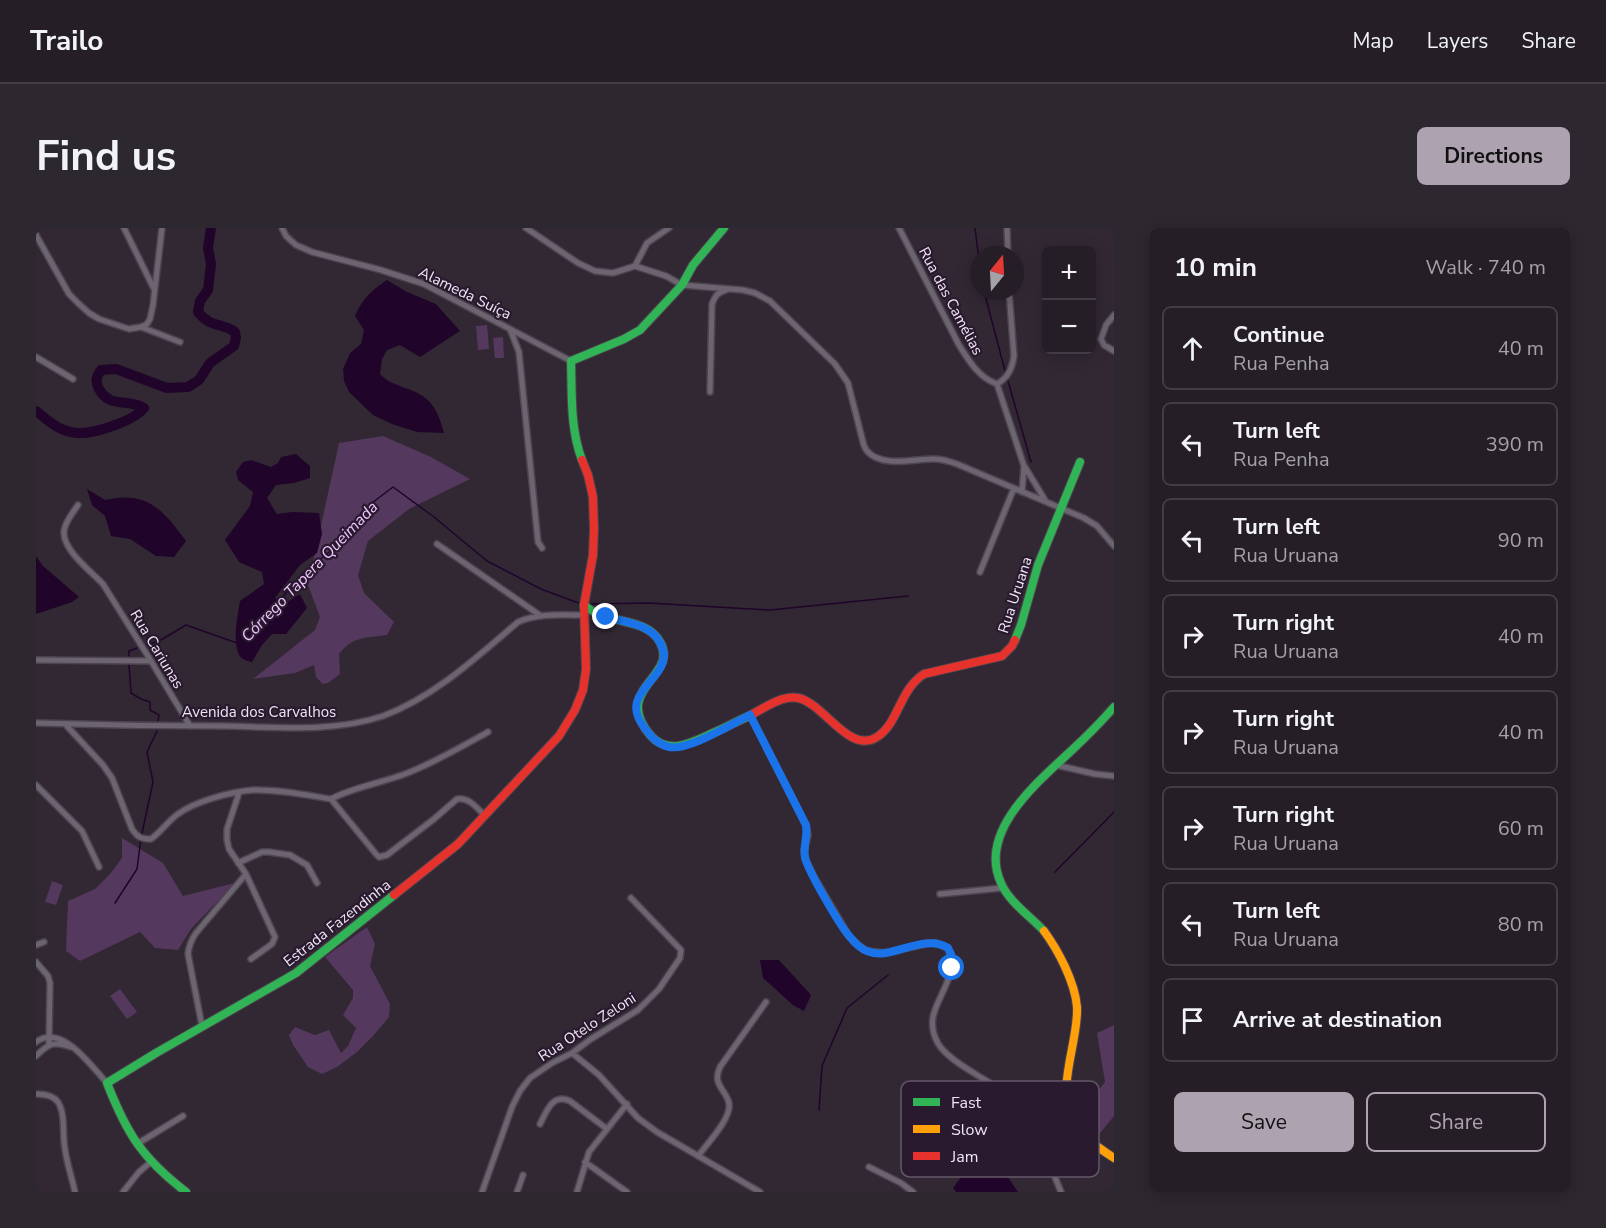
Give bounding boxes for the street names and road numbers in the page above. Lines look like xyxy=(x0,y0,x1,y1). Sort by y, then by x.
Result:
street label: Rua das Camélias xyxy=(914,243,988,359)
street label: Alameda Suíça xyxy=(415,262,515,324)
street label: Rua Uruana xyxy=(993,554,1037,636)
street label: Rua Cariunas xyxy=(126,606,188,692)
street label: Avenida dos Carvalhos xyxy=(182,702,336,722)
street label: Estrada Fazendinha xyxy=(279,875,395,971)
street label: Rua Otelo Zeloni xyxy=(534,988,640,1066)

